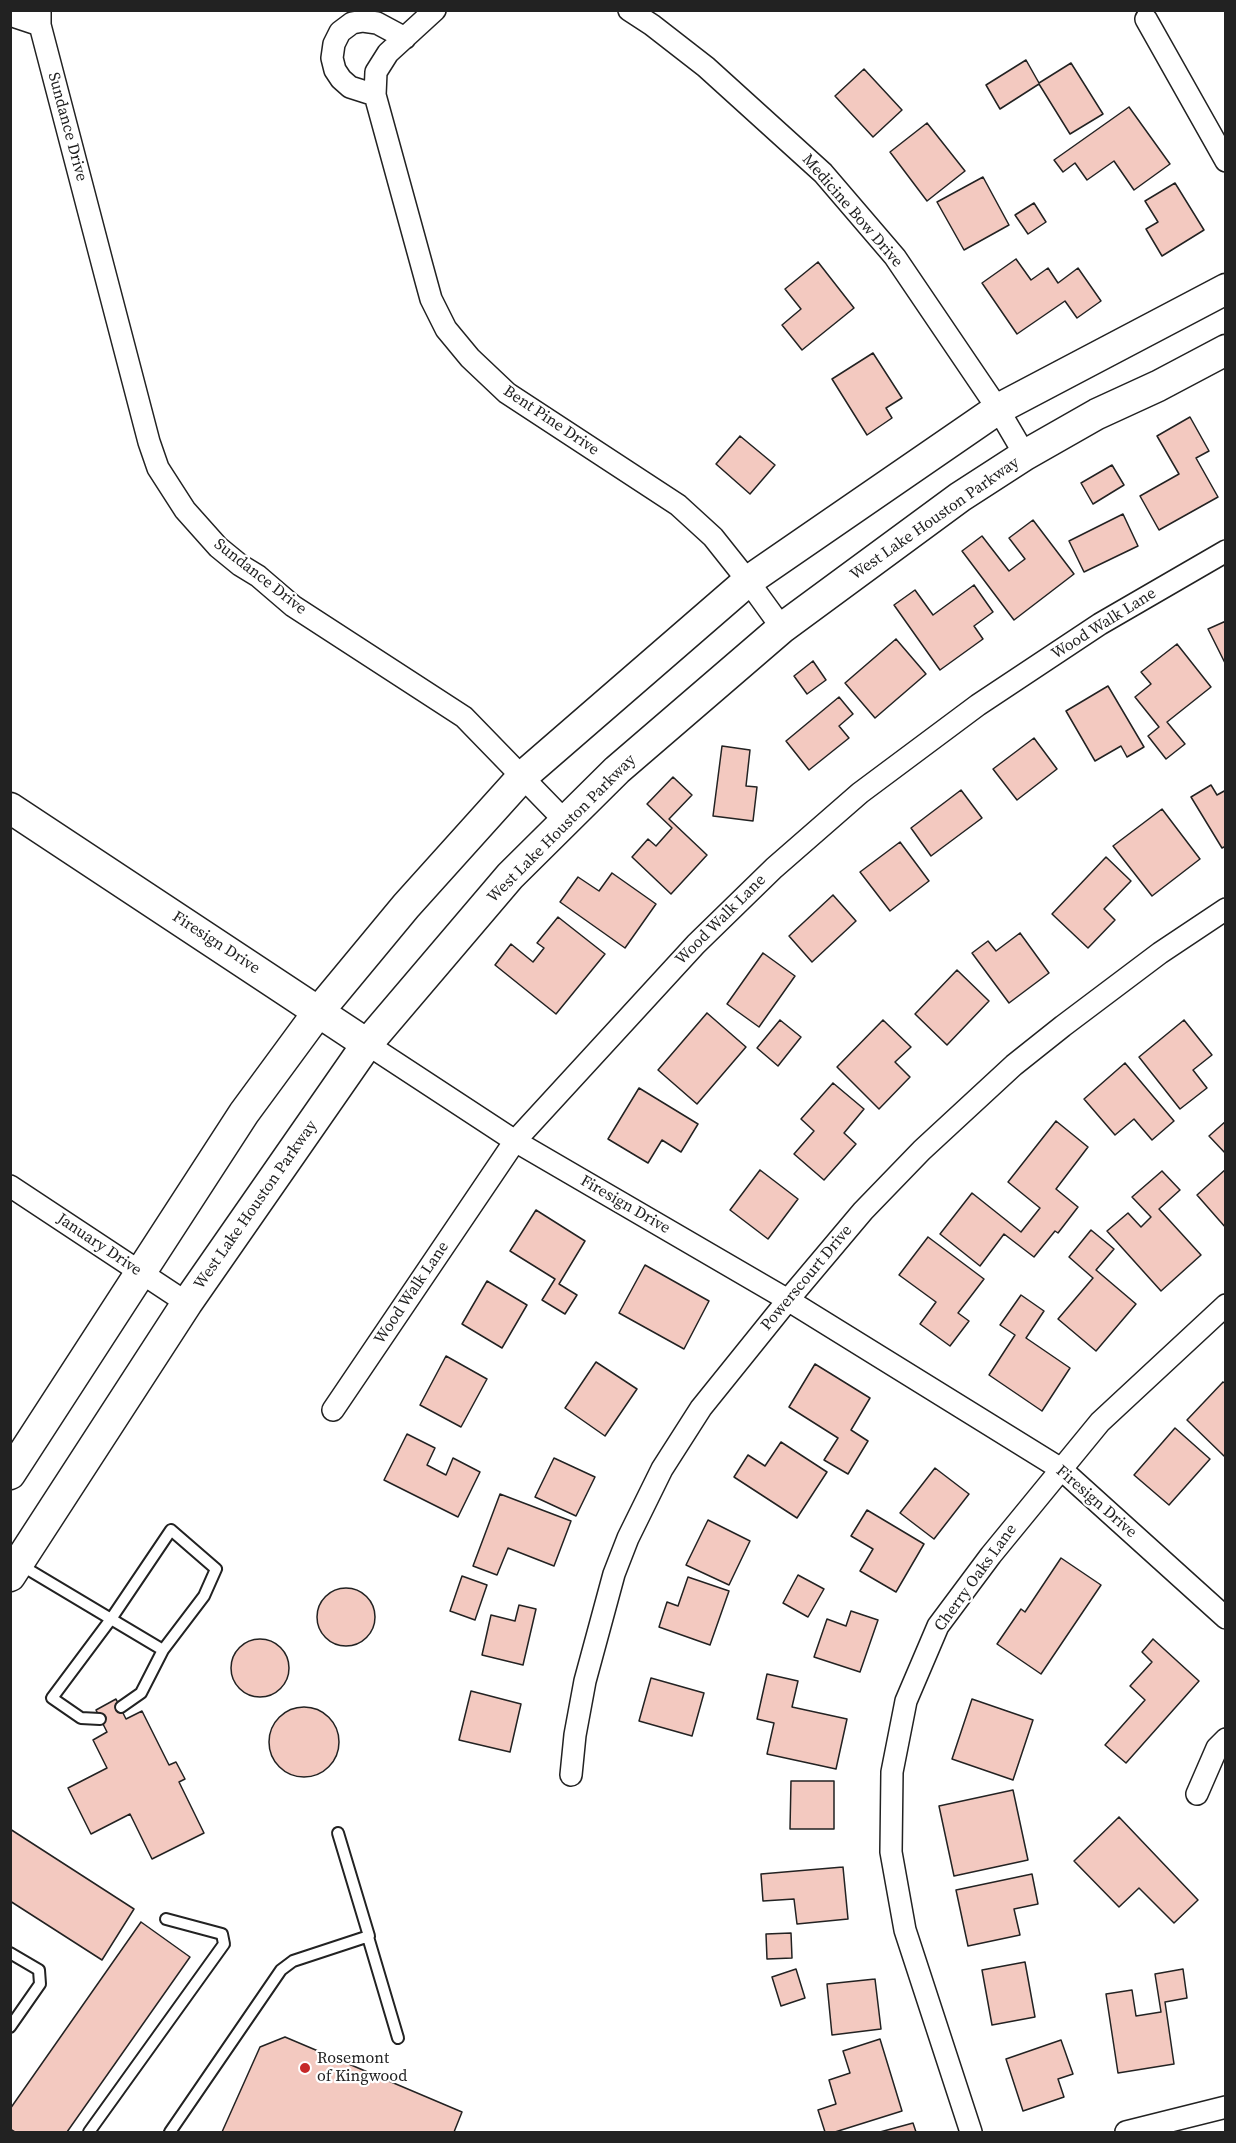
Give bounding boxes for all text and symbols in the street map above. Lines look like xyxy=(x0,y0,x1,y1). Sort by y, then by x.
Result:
street label: Sundance Drive xyxy=(43,70,91,184)
street label: Medicine Bow Drive xyxy=(798,150,906,272)
street label: Bent Pine Drive xyxy=(500,382,602,460)
street label: West Lake Houston Parkway xyxy=(847,453,1023,585)
street label: Sundance Drive xyxy=(210,535,310,619)
street label: Wood Walk Lane xyxy=(1048,584,1160,664)
street label: West Lake Houston Parkway xyxy=(484,751,640,907)
street label: Wood Walk Lane xyxy=(672,871,770,969)
street label: Firesign Drive xyxy=(169,908,263,978)
street label: West Lake Houston Parkway xyxy=(190,1117,322,1293)
street label: Firesign Drive xyxy=(577,1172,673,1238)
street label: January Drive xyxy=(53,1210,145,1280)
street label: Powerscourt Drive xyxy=(757,1221,857,1335)
street label: Wood Walk Lane xyxy=(371,1238,453,1348)
street label: Firesign Drive xyxy=(1052,1462,1140,1542)
street label: Cherry Oaks Lane xyxy=(931,1521,1021,1635)
place label: Rosemont of Kingwood xyxy=(317,2049,407,2087)
marker: Rosemont of Kingwood xyxy=(298,2061,312,2075)

